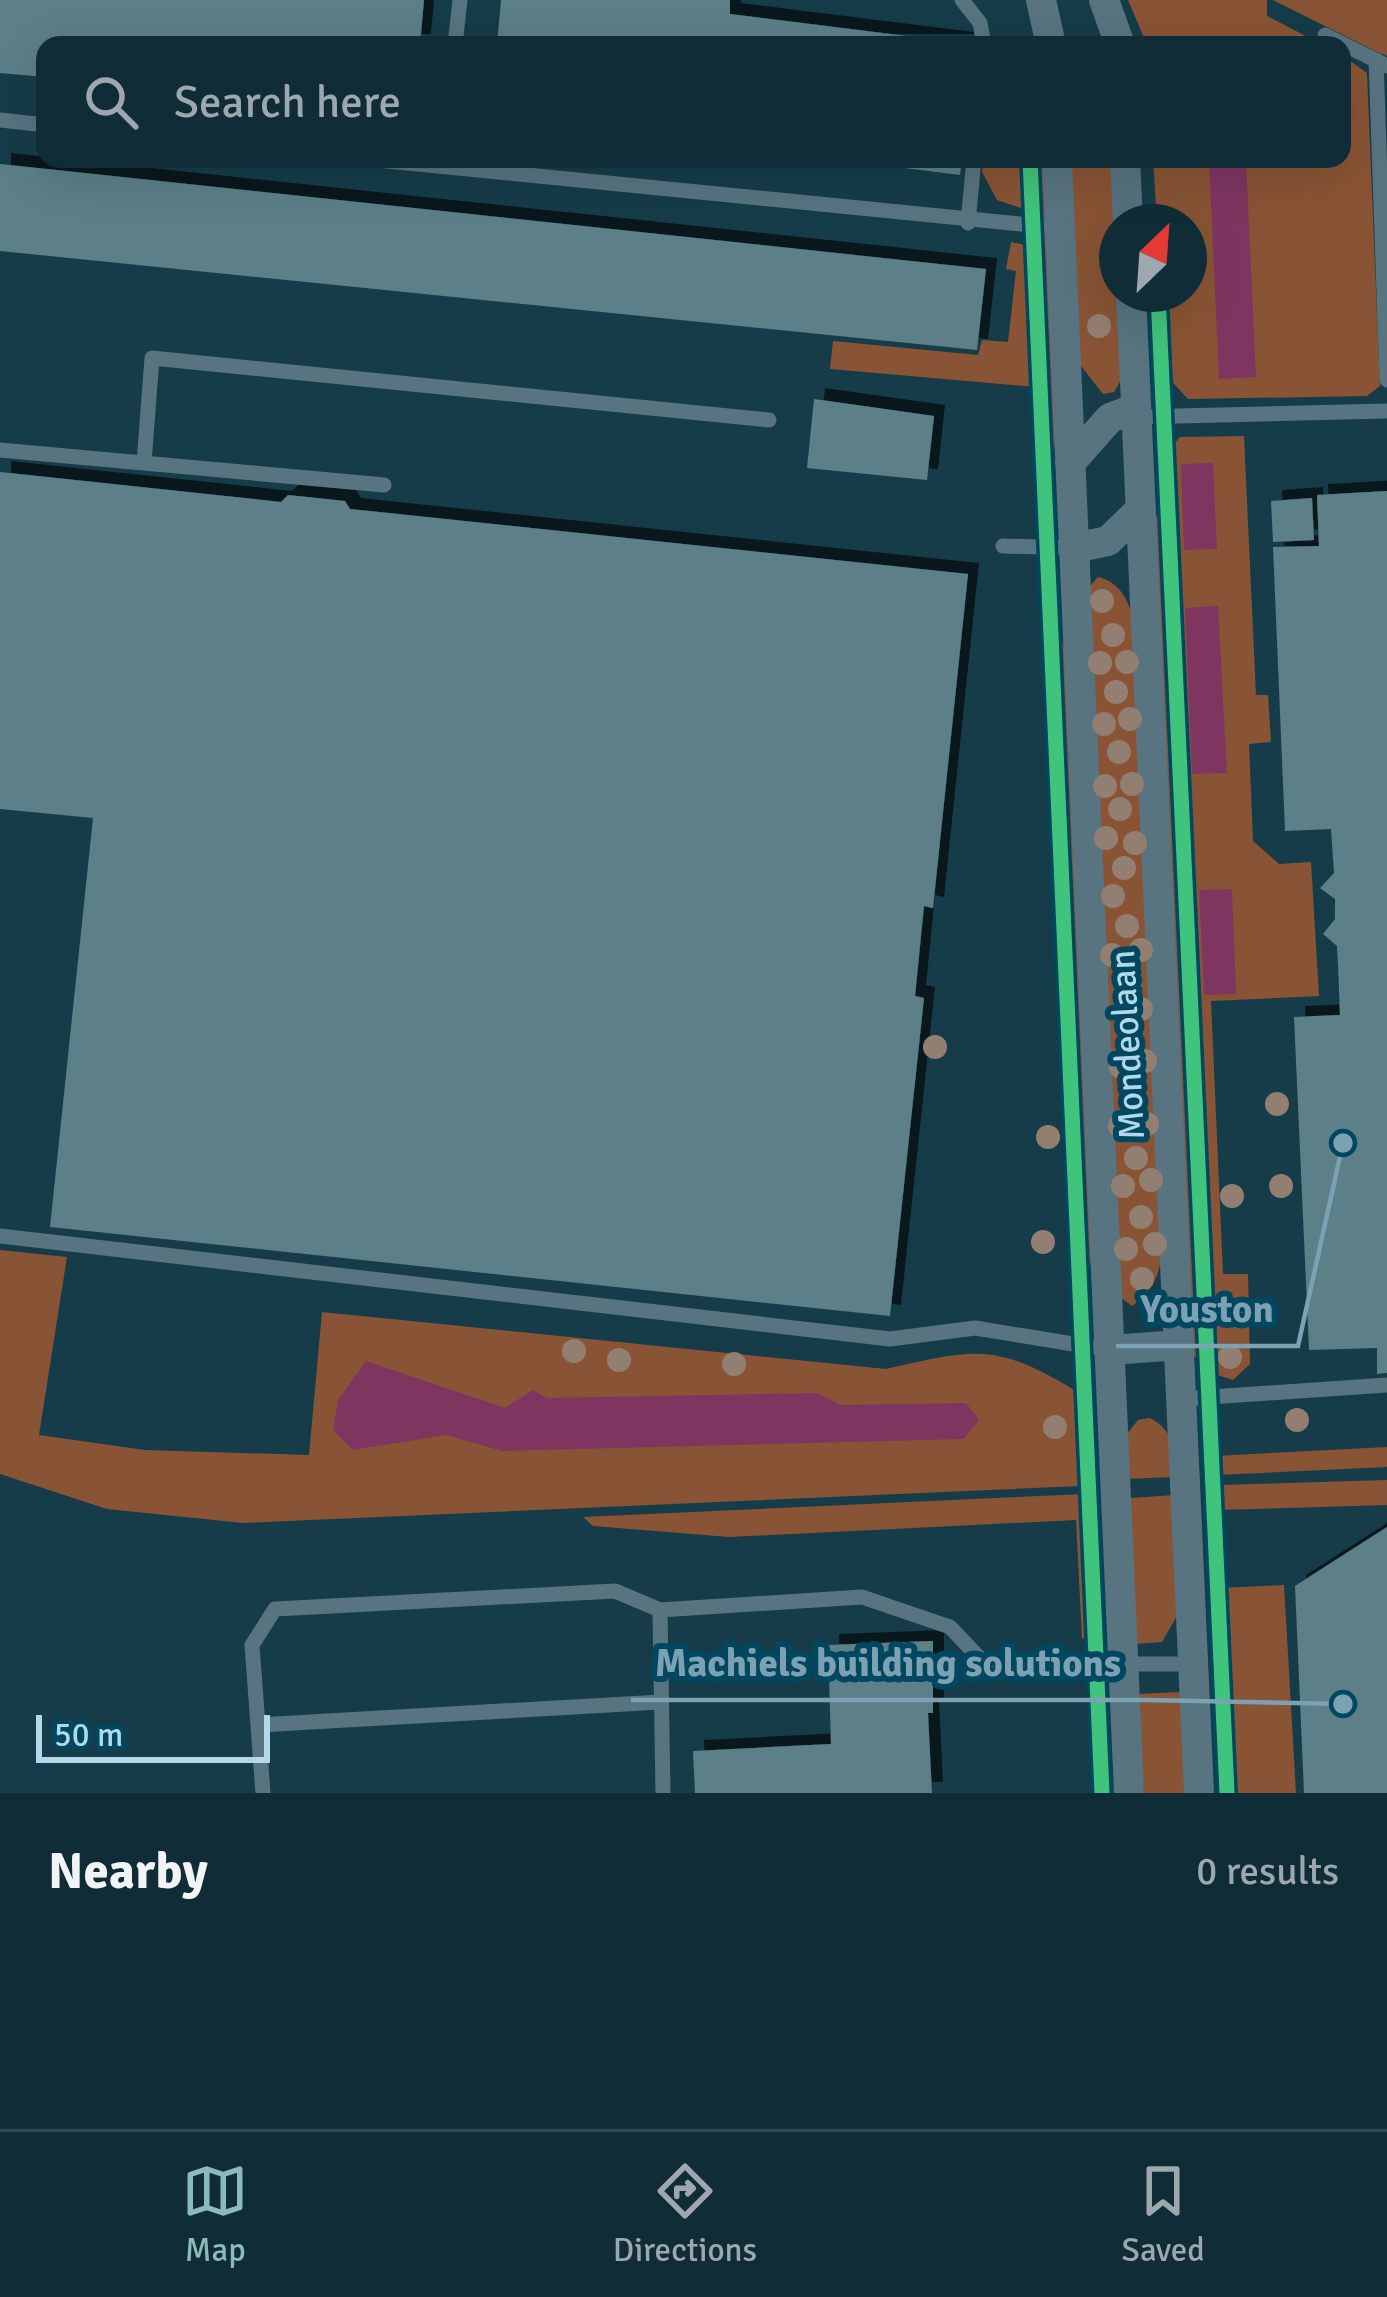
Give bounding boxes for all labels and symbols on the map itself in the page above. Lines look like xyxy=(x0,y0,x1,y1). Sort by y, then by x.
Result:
north arrow xyxy=(1099,204,1207,312)
street label: Mondeolaan xyxy=(1100,949,1155,1141)
callout: Youston xyxy=(1116,1271,1298,1346)
text: Youston xyxy=(1139,1285,1274,1333)
callout: Machiels building solutions xyxy=(631,1625,1146,1700)
text: Machiels building solutions xyxy=(655,1639,1121,1687)
scale bar xyxy=(36,1709,270,1762)

